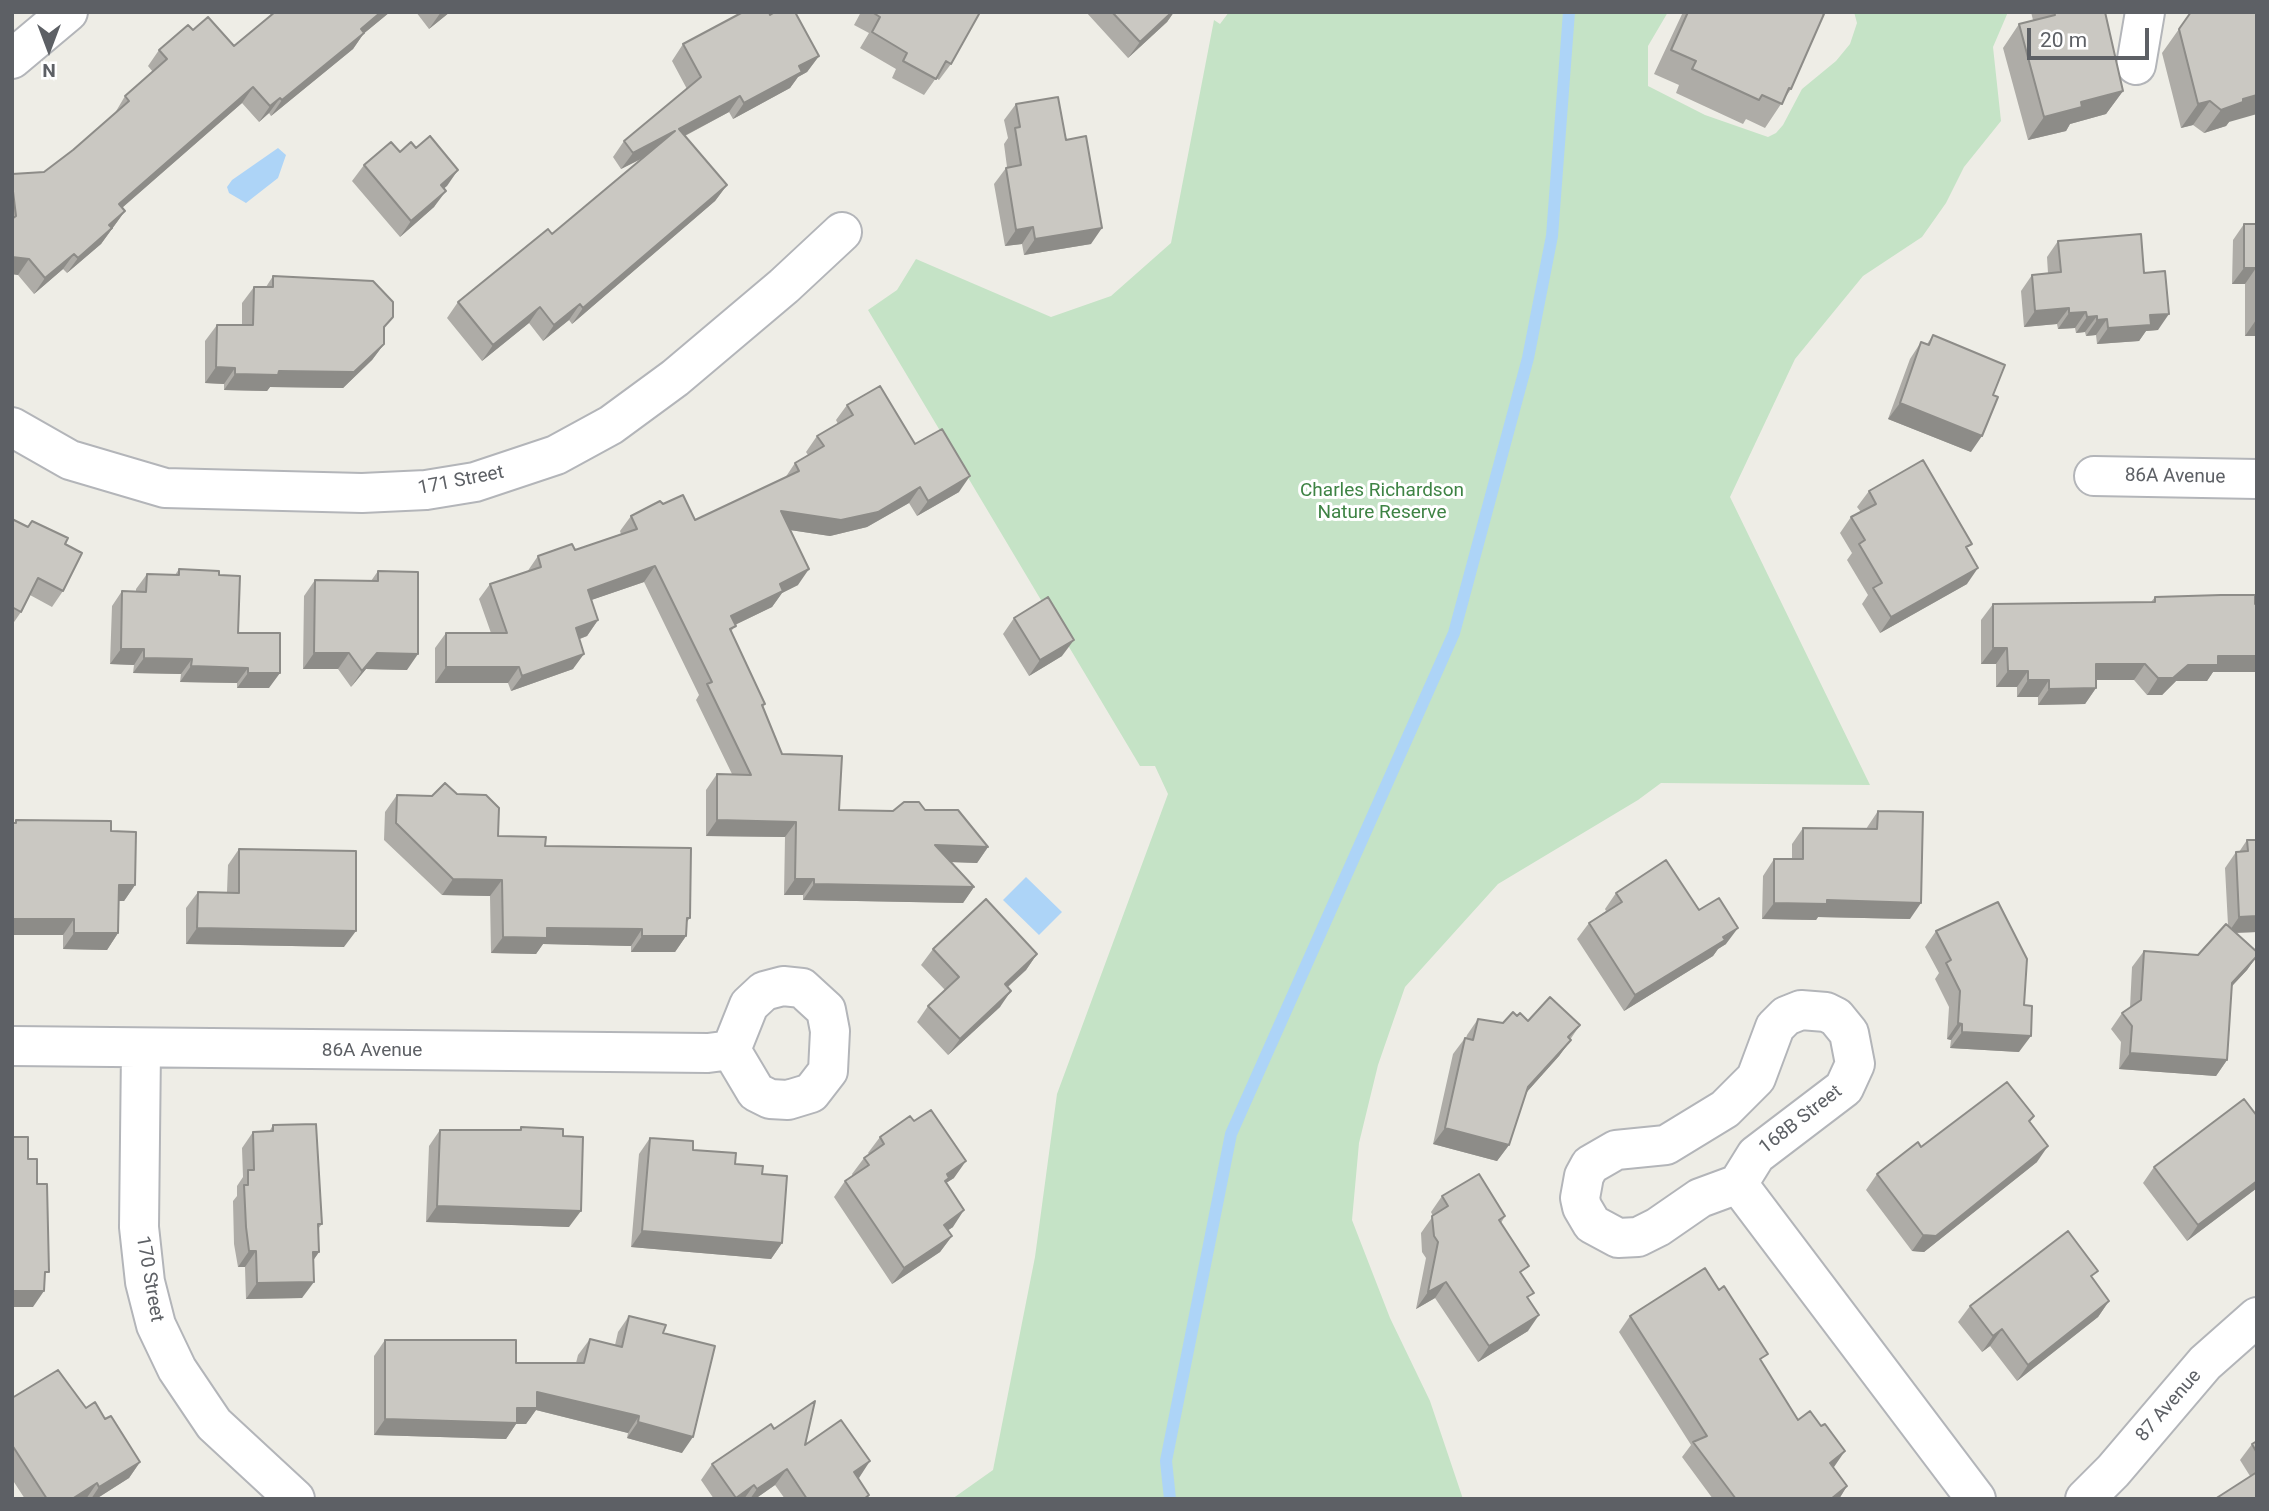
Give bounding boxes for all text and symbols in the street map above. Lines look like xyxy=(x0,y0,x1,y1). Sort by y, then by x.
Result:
north arrow xyxy=(14,14,84,84)
scale bar xyxy=(2031,14,2154,58)
text: 20 m xyxy=(2040,28,2087,52)
text: N xyxy=(42,59,56,82)
street label: 171 Street xyxy=(416,462,506,500)
street label: 86A Avenue xyxy=(2125,465,2225,489)
park label: Charles Richardson Nature Reserve xyxy=(1300,480,1464,524)
street label: 86A Avenue xyxy=(322,1040,422,1062)
street label: 168B Street xyxy=(1755,1081,1847,1159)
street label: 170 Street xyxy=(130,1234,168,1324)
street label: 87 Avenue xyxy=(2131,1365,2207,1447)

